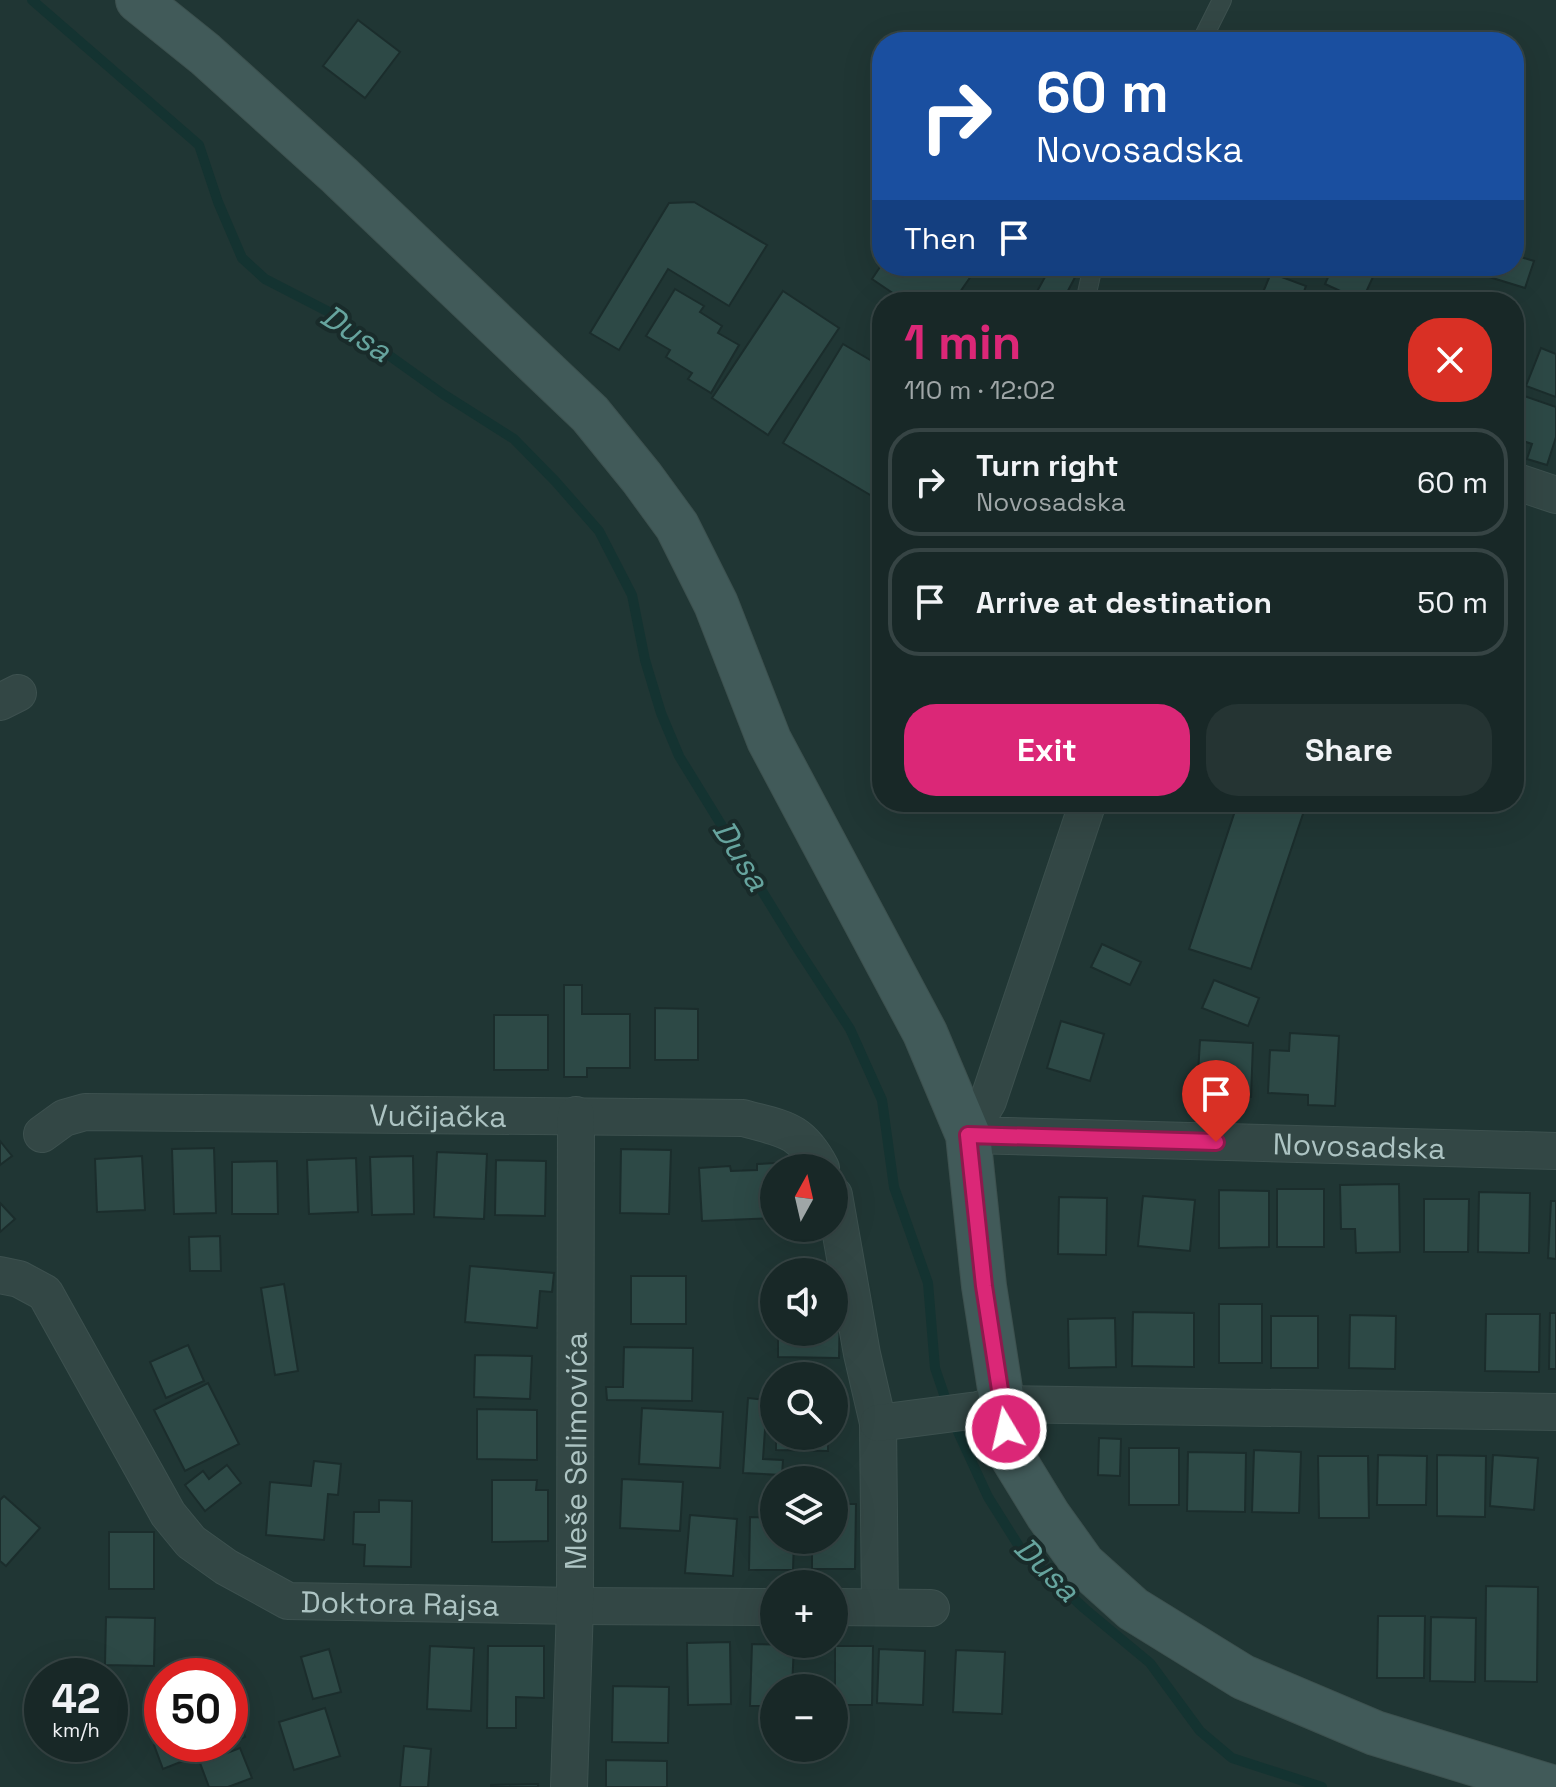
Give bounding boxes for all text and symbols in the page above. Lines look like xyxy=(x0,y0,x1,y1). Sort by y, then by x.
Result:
text: 60 m xyxy=(1036,57,1169,128)
icon: right xyxy=(904,64,1008,168)
text: Novosadska xyxy=(1036,127,1243,173)
icon: arrive xyxy=(992,216,1036,260)
text: Then xyxy=(904,219,976,258)
water label: Dusa xyxy=(313,296,399,371)
text: 1 min xyxy=(904,312,1021,373)
button: close xyxy=(1408,318,1492,402)
text: 110 m · 12:02 xyxy=(904,373,1055,407)
text: Turn right xyxy=(976,446,1119,485)
icon: right xyxy=(908,460,952,504)
text: 60 m xyxy=(1417,463,1488,502)
text: Novosadska xyxy=(976,485,1126,519)
icon: arrive xyxy=(908,580,952,624)
text: Arrive at destination xyxy=(976,583,1272,622)
text: 50 m xyxy=(1417,583,1488,622)
button: Exit xyxy=(904,704,1190,796)
button: Share xyxy=(1206,704,1492,796)
water label: Dusa xyxy=(704,812,778,898)
pin xyxy=(1182,1060,1250,1142)
icon: arrive xyxy=(1194,1072,1238,1116)
street label: Vučijačka xyxy=(369,1095,507,1135)
street label: Novosadska xyxy=(1272,1124,1446,1167)
north arrow xyxy=(760,1154,848,1242)
map controls xyxy=(760,1154,848,1762)
button: sound xyxy=(760,1258,848,1346)
street label: Meše Selimovića xyxy=(556,1332,595,1570)
button: search xyxy=(760,1362,848,1450)
position arrow xyxy=(964,1387,1048,1471)
button: layers xyxy=(760,1466,848,1554)
water label: Dusa xyxy=(1006,1528,1088,1610)
button: + xyxy=(760,1570,848,1658)
street label: Doktora Rajsa xyxy=(300,1582,500,1624)
speed limit sign: 50 xyxy=(144,1658,248,1762)
text: 42 xyxy=(51,1674,101,1725)
button: − xyxy=(760,1674,848,1762)
text: km/h xyxy=(52,1717,100,1743)

